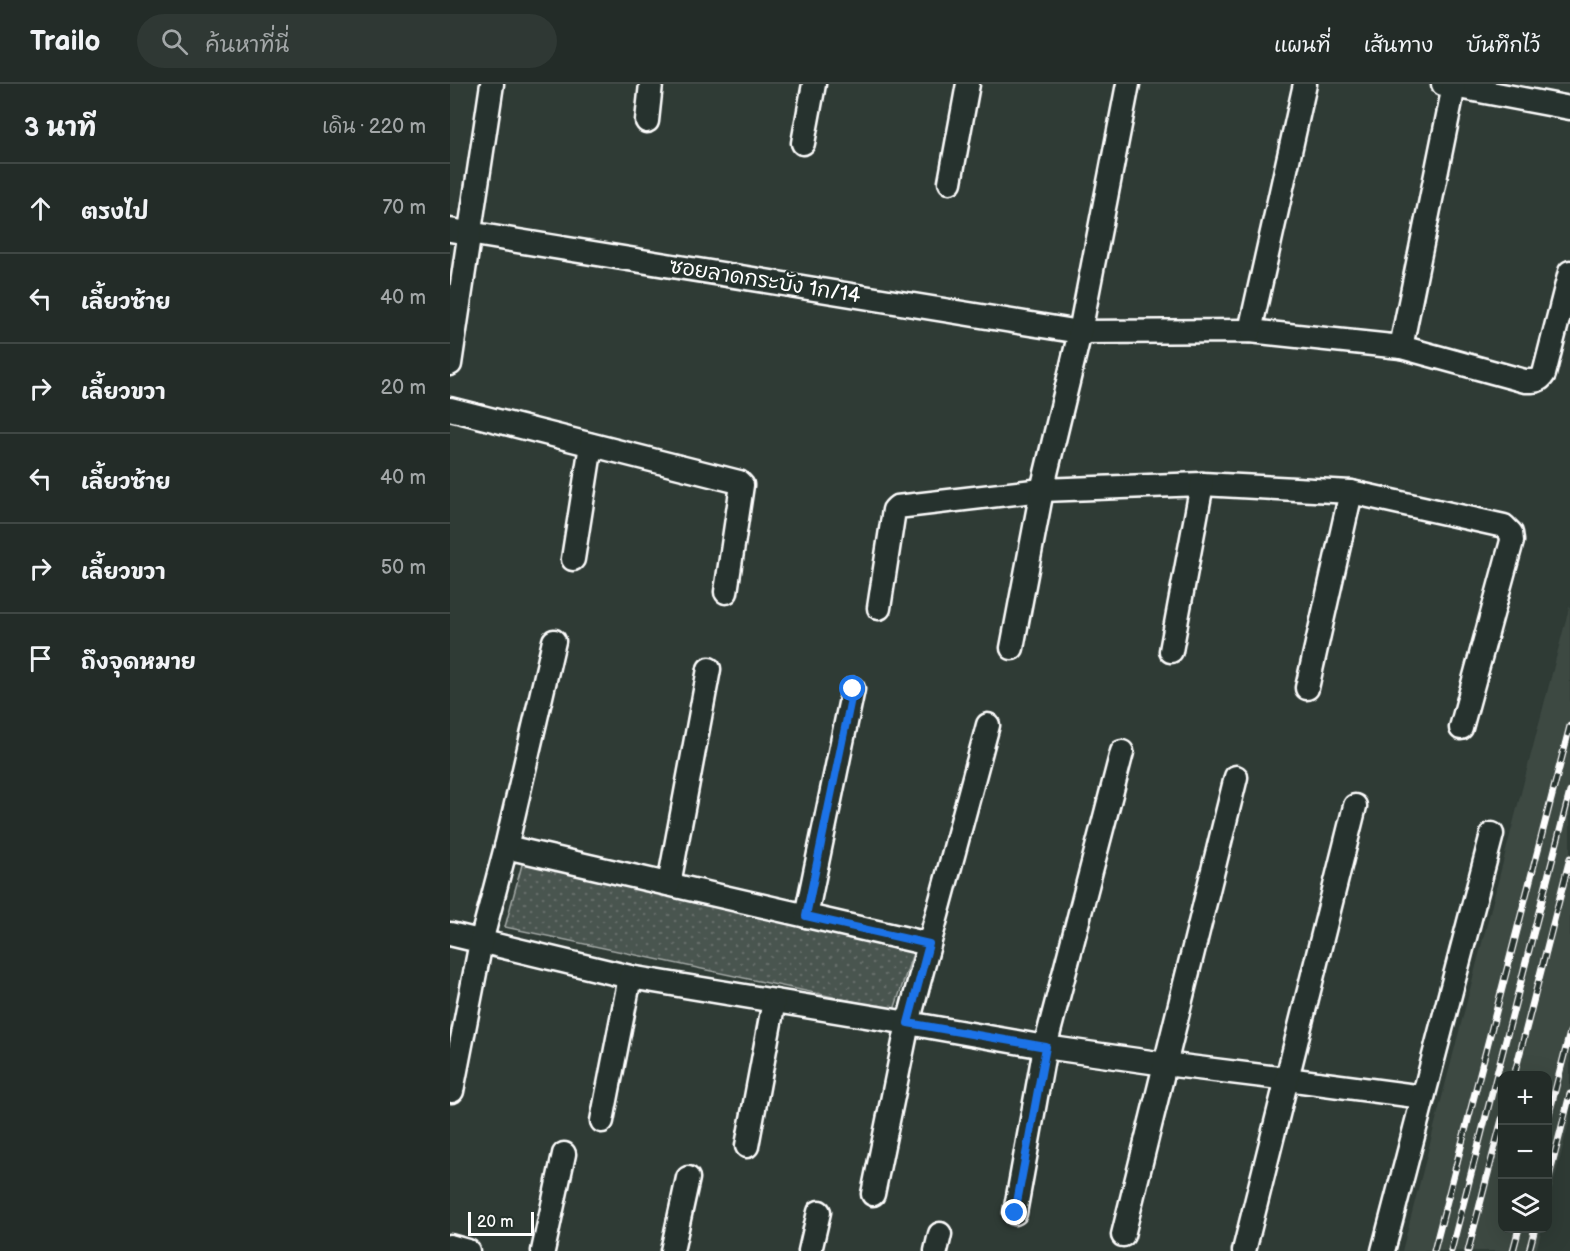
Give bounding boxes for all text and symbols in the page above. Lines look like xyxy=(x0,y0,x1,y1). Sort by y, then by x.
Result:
search box xyxy=(137,14,557,68)
text: Trailo xyxy=(30,25,101,58)
icon: search xyxy=(158,25,191,58)
text: ค้นหาที่นี่ xyxy=(206,32,289,59)
text: แผนที่ xyxy=(1274,33,1331,58)
text: เส้นทาง xyxy=(1364,33,1433,58)
text: บันทึกไว้ xyxy=(1466,33,1540,58)
text: 3 นาที xyxy=(24,113,96,144)
text: เดิน · 220 m xyxy=(322,115,426,139)
icon: ahead xyxy=(24,192,57,225)
text: 70 m xyxy=(382,196,426,220)
text: ตรงไป xyxy=(81,199,149,226)
street label: ซอยลาดกระบัง 1ก/14 xyxy=(668,254,862,308)
icon: left xyxy=(24,282,57,315)
text: 40 m xyxy=(380,286,426,310)
text: เลี้ยวซ้าย xyxy=(81,289,171,316)
icon: right xyxy=(24,372,57,405)
text: 20 m xyxy=(381,376,426,400)
text: เลี้ยวขวา xyxy=(81,379,165,406)
icon: left xyxy=(24,462,57,495)
text: 40 m xyxy=(380,466,426,490)
text: เลี้ยวซ้าย xyxy=(81,469,171,496)
icon: right xyxy=(24,552,57,585)
text: 50 m xyxy=(381,556,426,580)
text: เลี้ยวขวา xyxy=(81,559,165,586)
icon: arrive xyxy=(24,642,57,675)
text: ถึงจุดหมาย xyxy=(81,649,196,676)
route start xyxy=(839,675,865,701)
map controls xyxy=(1498,1071,1552,1233)
button: + xyxy=(1498,1071,1552,1125)
button: − xyxy=(1498,1125,1552,1179)
button: layers xyxy=(1498,1179,1552,1233)
route end xyxy=(1001,1199,1027,1225)
scale bar xyxy=(468,1209,534,1236)
text: 20 m xyxy=(477,1213,513,1232)

